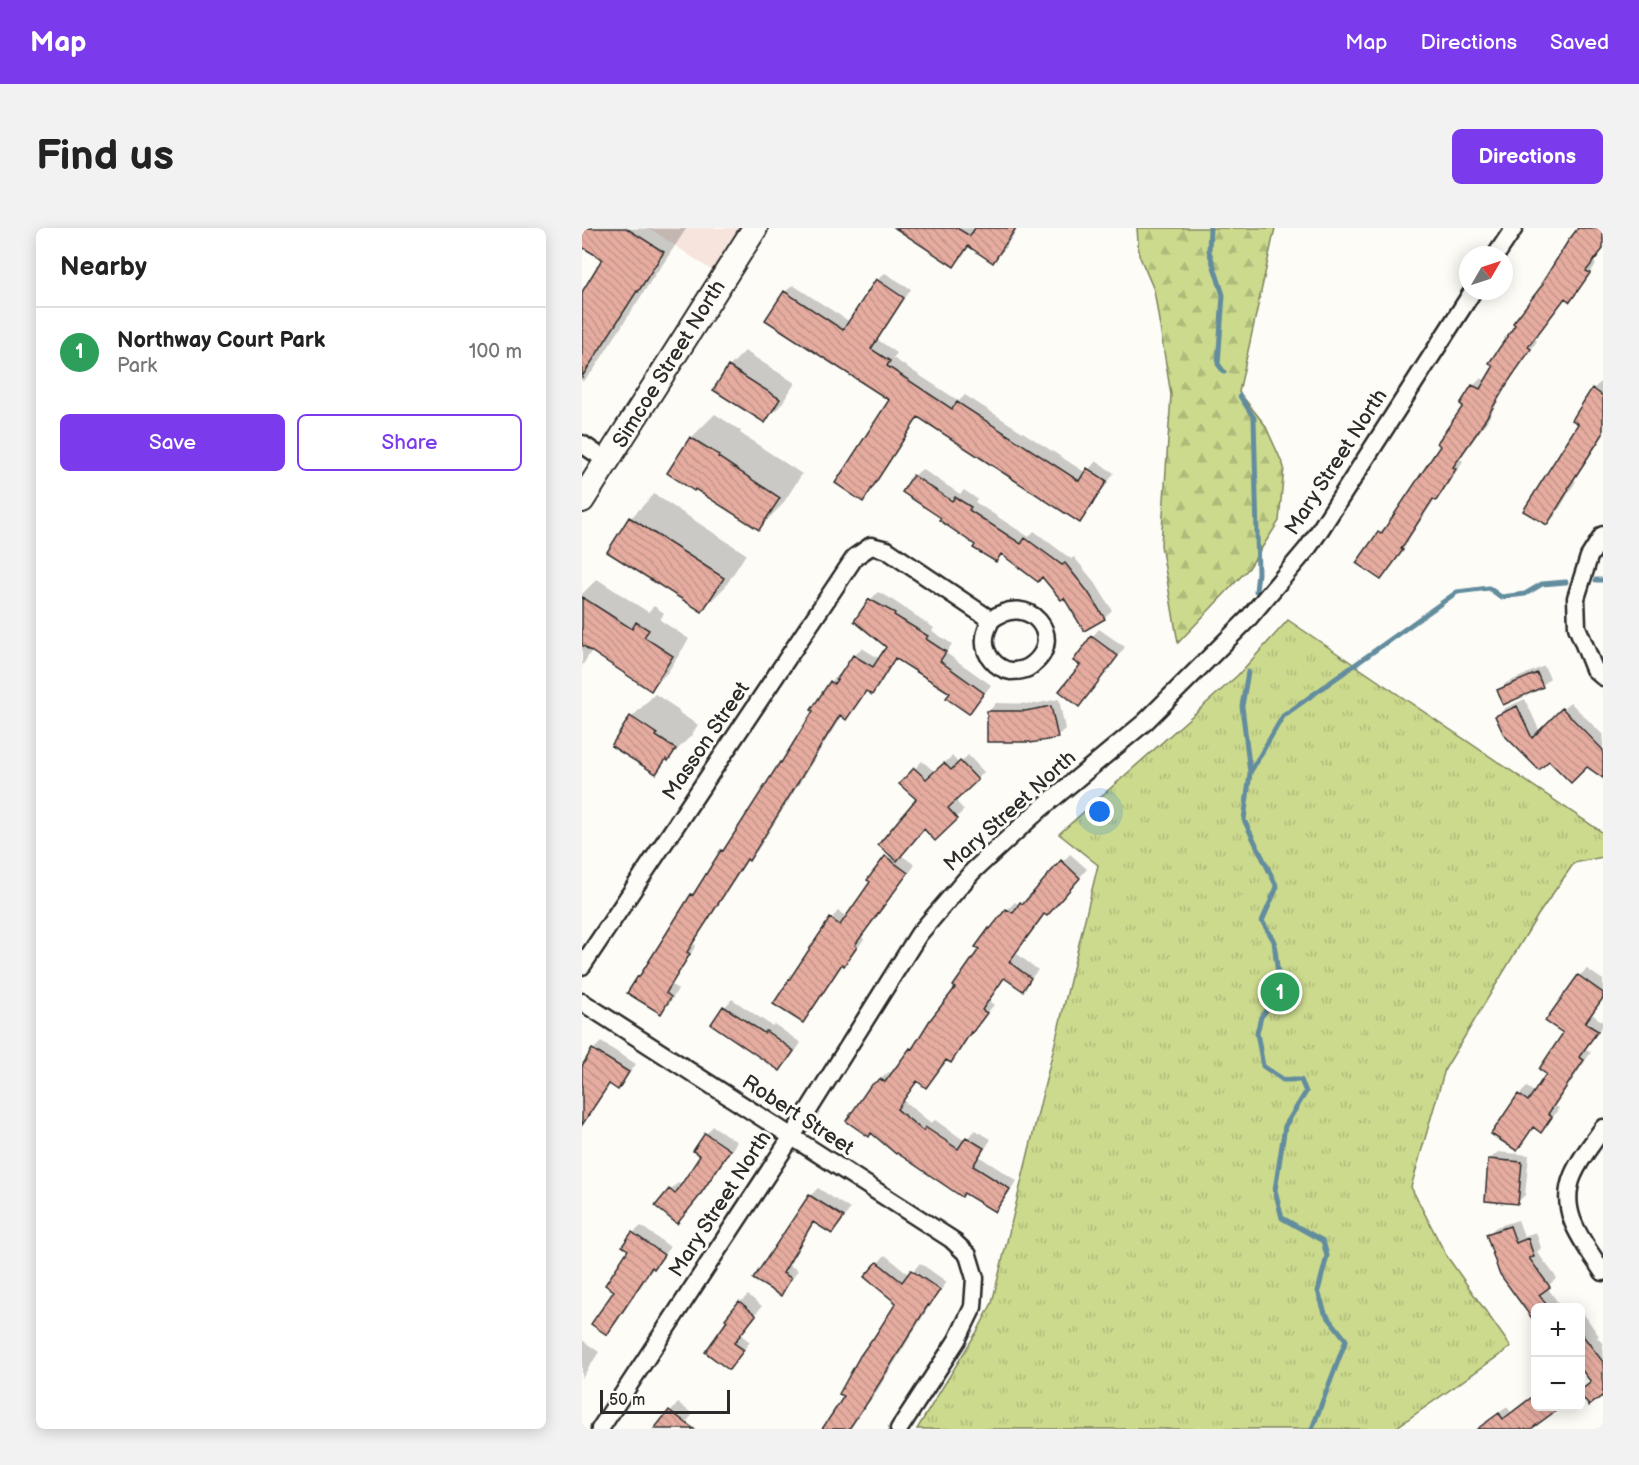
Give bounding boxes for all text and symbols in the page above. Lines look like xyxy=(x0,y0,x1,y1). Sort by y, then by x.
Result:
text: Map xyxy=(30,26,86,59)
text: Map xyxy=(1345,30,1388,55)
text: Directions xyxy=(1421,30,1517,55)
text: Saved xyxy=(1550,30,1609,55)
button: Directions xyxy=(1452,129,1603,184)
text: Find us xyxy=(36,131,174,182)
north arrow xyxy=(1459,246,1513,300)
text: Nearby xyxy=(60,252,147,283)
street label: Simcoe Street North xyxy=(607,276,731,452)
text: Northway Court Park xyxy=(117,327,325,354)
text: 1 xyxy=(75,340,84,364)
text: 100 m xyxy=(469,340,522,364)
text: Park xyxy=(117,354,157,378)
street label: Mary Street North xyxy=(1280,384,1392,540)
button: Save xyxy=(60,414,285,471)
button: Share xyxy=(297,414,522,471)
street label: Masson Street xyxy=(657,677,755,805)
street label: Mary Street North xyxy=(939,745,1081,877)
your location xyxy=(1085,797,1114,826)
pin: 1 xyxy=(1260,970,1300,1014)
street label: Robert Street xyxy=(737,1070,859,1161)
street label: Mary Street North xyxy=(664,1126,776,1282)
map controls xyxy=(1531,1303,1585,1411)
button: + xyxy=(1531,1303,1585,1357)
button: − xyxy=(1531,1357,1585,1411)
scale bar xyxy=(600,1387,730,1414)
text: 50 m xyxy=(609,1391,645,1410)

